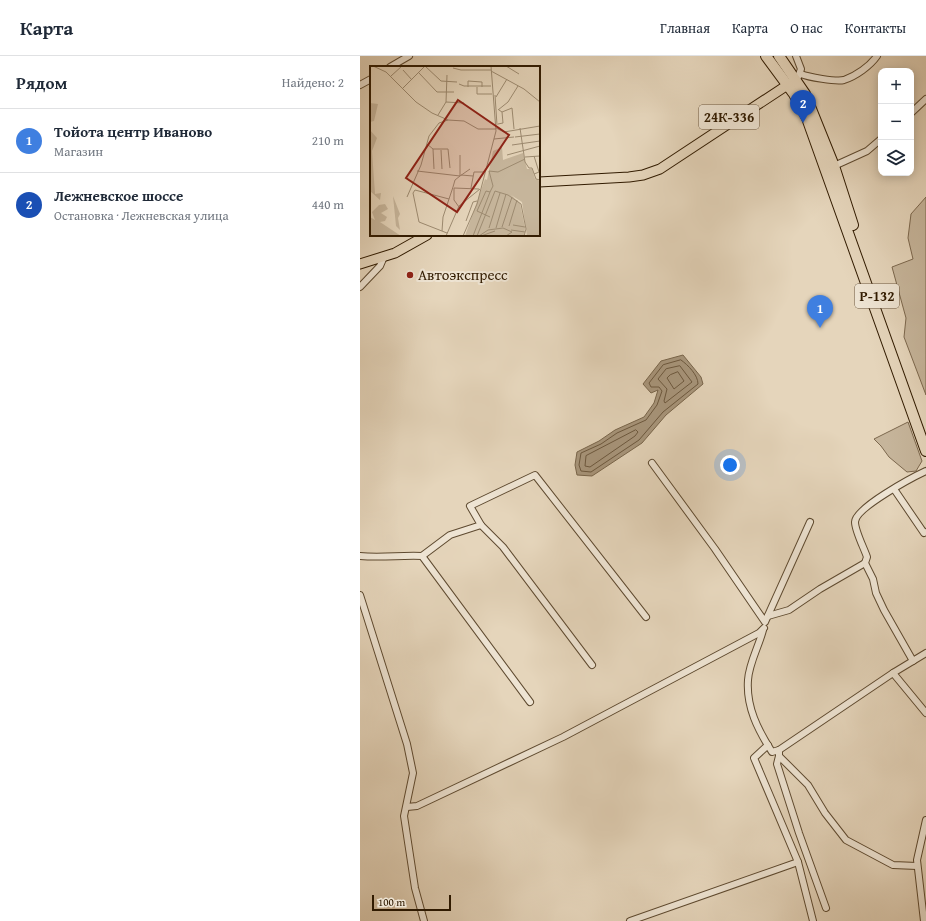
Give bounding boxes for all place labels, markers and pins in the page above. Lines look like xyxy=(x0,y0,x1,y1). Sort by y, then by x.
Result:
pin: 2 xyxy=(790,90,816,123)
place label: Автоэкспресс xyxy=(418,264,508,285)
marker: Автоэкспресс xyxy=(405,270,415,280)
pin: 1 xyxy=(807,295,833,328)

